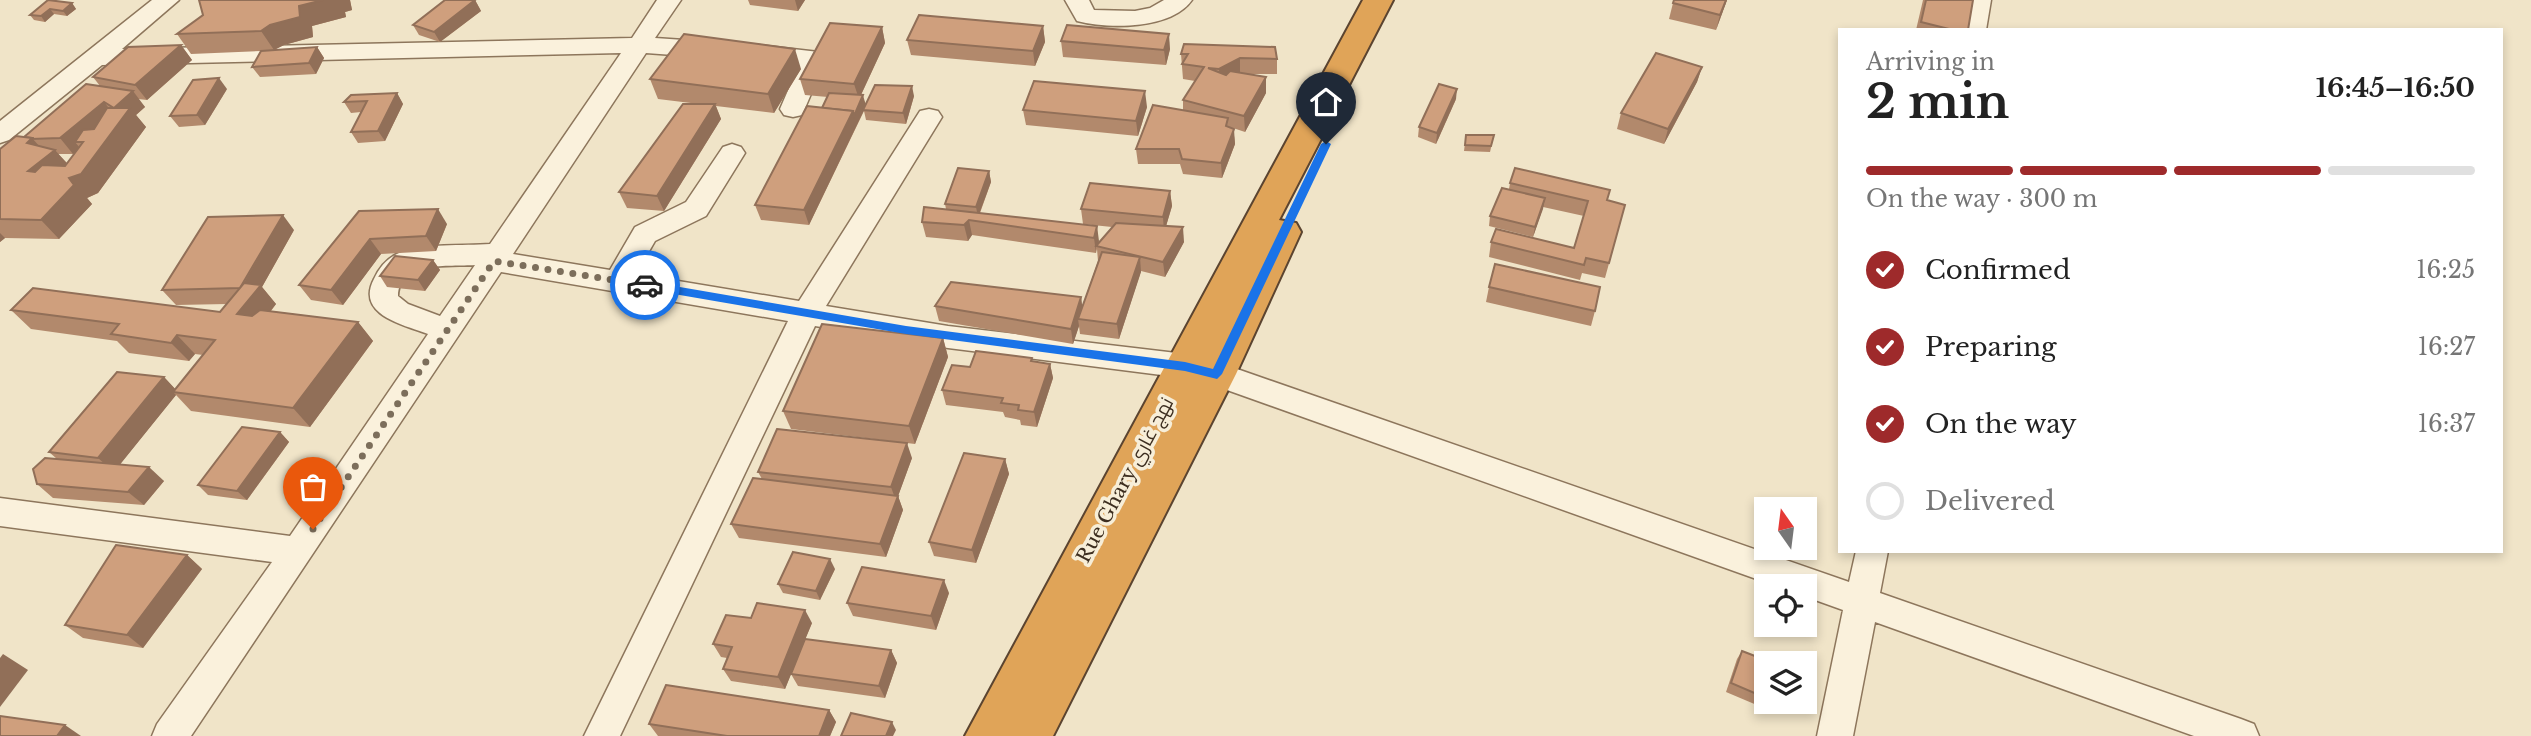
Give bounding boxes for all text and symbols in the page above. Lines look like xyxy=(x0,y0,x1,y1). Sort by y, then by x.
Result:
text: Arriving in xyxy=(1866,48,1995,76)
pin xyxy=(1296,72,1356,144)
text: 16:45–16:50 xyxy=(2316,72,2475,104)
text: 2 min xyxy=(1866,73,2009,130)
icon: home xyxy=(1307,83,1345,121)
text: On the way · 300 m xyxy=(1866,185,2098,213)
courier xyxy=(610,250,680,320)
icon: check xyxy=(1866,251,1904,289)
text: Confirmed xyxy=(1925,254,2070,286)
text: 16:25 xyxy=(2416,256,2475,284)
icon: car xyxy=(626,266,664,304)
icon: check xyxy=(1866,328,1904,366)
text: Preparing xyxy=(1925,331,2057,363)
text: 16:27 xyxy=(2418,333,2475,361)
street label: Rue Ghary نهج غاري xyxy=(1072,393,1181,568)
icon: check xyxy=(1866,405,1904,443)
text: On the way xyxy=(1925,408,2077,440)
text: 16:37 xyxy=(2418,410,2475,438)
pin xyxy=(283,457,343,529)
icon: bag xyxy=(294,468,332,506)
text: Delivered xyxy=(1925,485,2055,517)
north arrow xyxy=(1754,497,1816,560)
map controls xyxy=(1754,497,1817,714)
button: locate xyxy=(1754,574,1817,637)
button: layers xyxy=(1754,651,1817,714)

